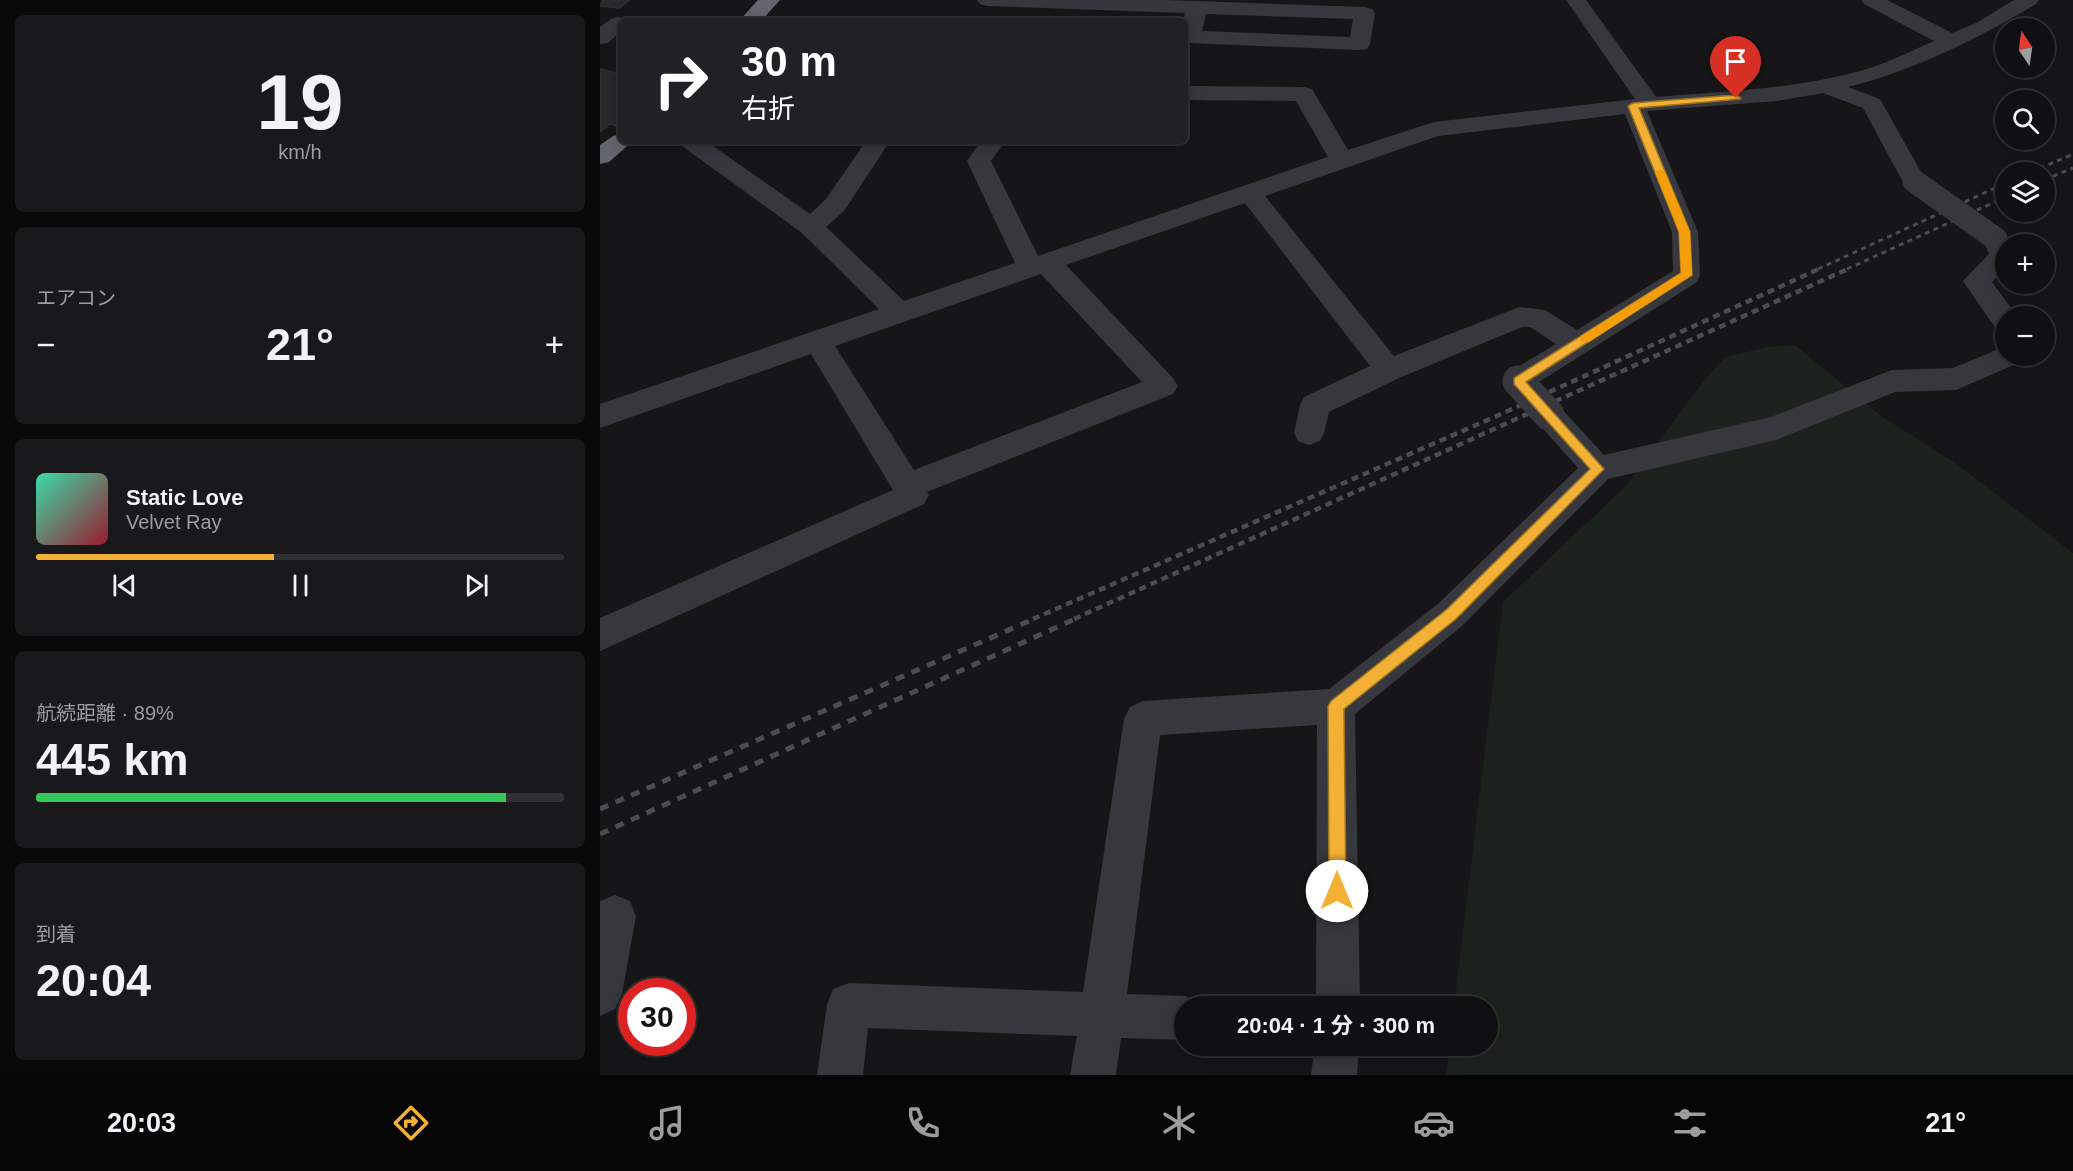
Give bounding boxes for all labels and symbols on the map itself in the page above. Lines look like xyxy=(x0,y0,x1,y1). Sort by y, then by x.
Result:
north arrow xyxy=(1995,18,2055,78)
pin xyxy=(1710,36,1761,98)
position arrow xyxy=(1305,859,1369,923)
speed limit sign: 30 xyxy=(618,978,696,1056)

